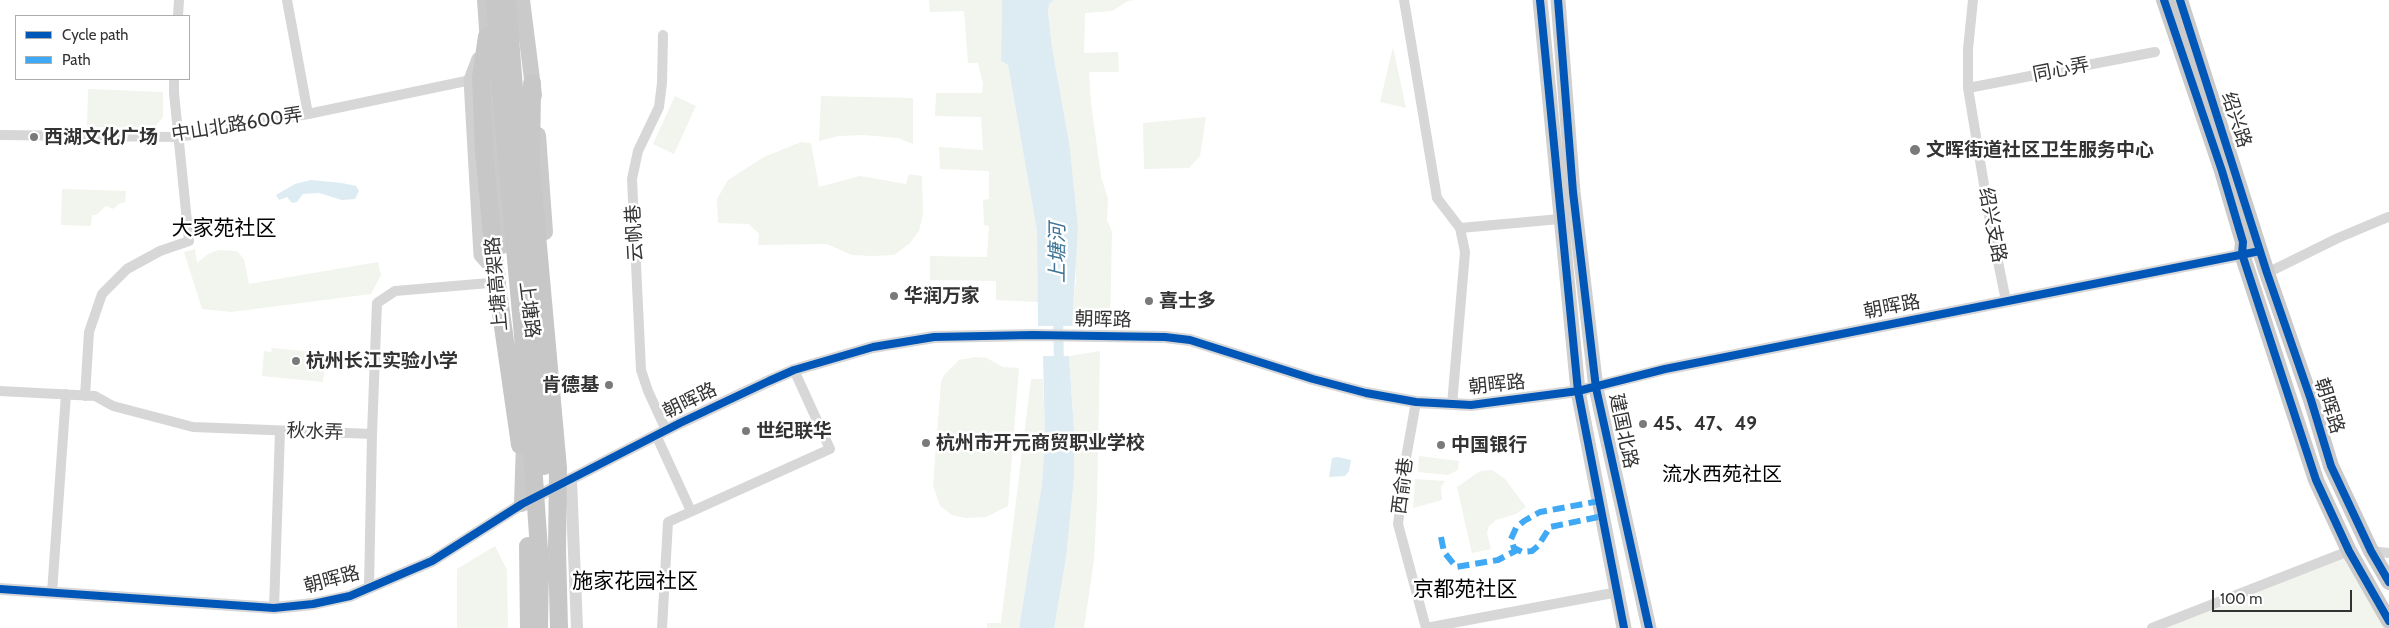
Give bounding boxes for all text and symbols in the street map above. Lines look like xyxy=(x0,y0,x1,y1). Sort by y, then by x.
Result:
legend xyxy=(15,15,190,80)
text: Cycle path xyxy=(62,26,128,44)
text: Path xyxy=(62,51,91,69)
street label: 同心弄 xyxy=(2031,53,2091,87)
street label: 绍兴路 xyxy=(2216,89,2256,151)
street label: 中山北路600弄 xyxy=(170,103,304,147)
place label: 西湖文化广场 xyxy=(44,126,158,148)
marker: 西湖文化广场 xyxy=(28,131,40,143)
place label: 文晖街道社区卫生服务中心 xyxy=(1926,139,2154,161)
marker: 文晖街道社区卫生服务中心 xyxy=(1908,143,1922,157)
street label: 绍兴支路 xyxy=(1974,186,2010,264)
street label: 云帆巷 xyxy=(622,204,648,262)
district label: 大家苑社区 xyxy=(172,216,276,242)
water label: 上塘河 xyxy=(1046,223,1070,283)
street label: 上塘高架路 xyxy=(482,236,512,332)
street label: 上塘路 xyxy=(514,280,544,340)
place label: 华润万家 xyxy=(904,285,980,307)
marker: 华润万家 xyxy=(888,290,900,302)
place label: 喜士多 xyxy=(1159,290,1216,312)
street label: 朝晖路 xyxy=(1862,290,1922,324)
marker: 喜士多 xyxy=(1143,295,1155,307)
street label: 朝晖路 xyxy=(1074,308,1132,332)
place label: 杭州长江实验小学 xyxy=(306,350,458,372)
marker: 杭州长江实验小学 xyxy=(290,355,302,367)
street label: 朝晖路 xyxy=(1467,371,1527,399)
place label: 肯德基 xyxy=(542,374,599,396)
street label: 朝晖路 xyxy=(2309,375,2349,437)
street label: 朝晖路 xyxy=(659,378,721,424)
marker: 肯德基 xyxy=(603,379,615,391)
street label: 建国北路 xyxy=(1604,391,1642,471)
place label: 45、47、49 xyxy=(1653,413,1757,435)
marker: 45、47、49 xyxy=(1637,418,1649,430)
street label: 秋水弄 xyxy=(286,420,344,444)
place label: 世纪联华 xyxy=(756,420,832,442)
marker: 世纪联华 xyxy=(740,425,752,437)
place label: 杭州市开元商贸职业学校 xyxy=(936,432,1145,454)
place label: 中国银行 xyxy=(1451,434,1527,456)
marker: 杭州市开元商贸职业学校 xyxy=(920,437,932,449)
marker: 中国银行 xyxy=(1435,439,1447,451)
street label: 西俞巷 xyxy=(1388,456,1418,516)
district label: 流水西苑社区 xyxy=(1662,463,1782,487)
street label: 朝晖路 xyxy=(302,562,362,598)
district label: 施家花园社区 xyxy=(572,569,698,595)
district label: 京都苑社区 xyxy=(1413,577,1517,603)
scale bar xyxy=(2214,580,2354,612)
text: 100 m xyxy=(2220,590,2262,608)

